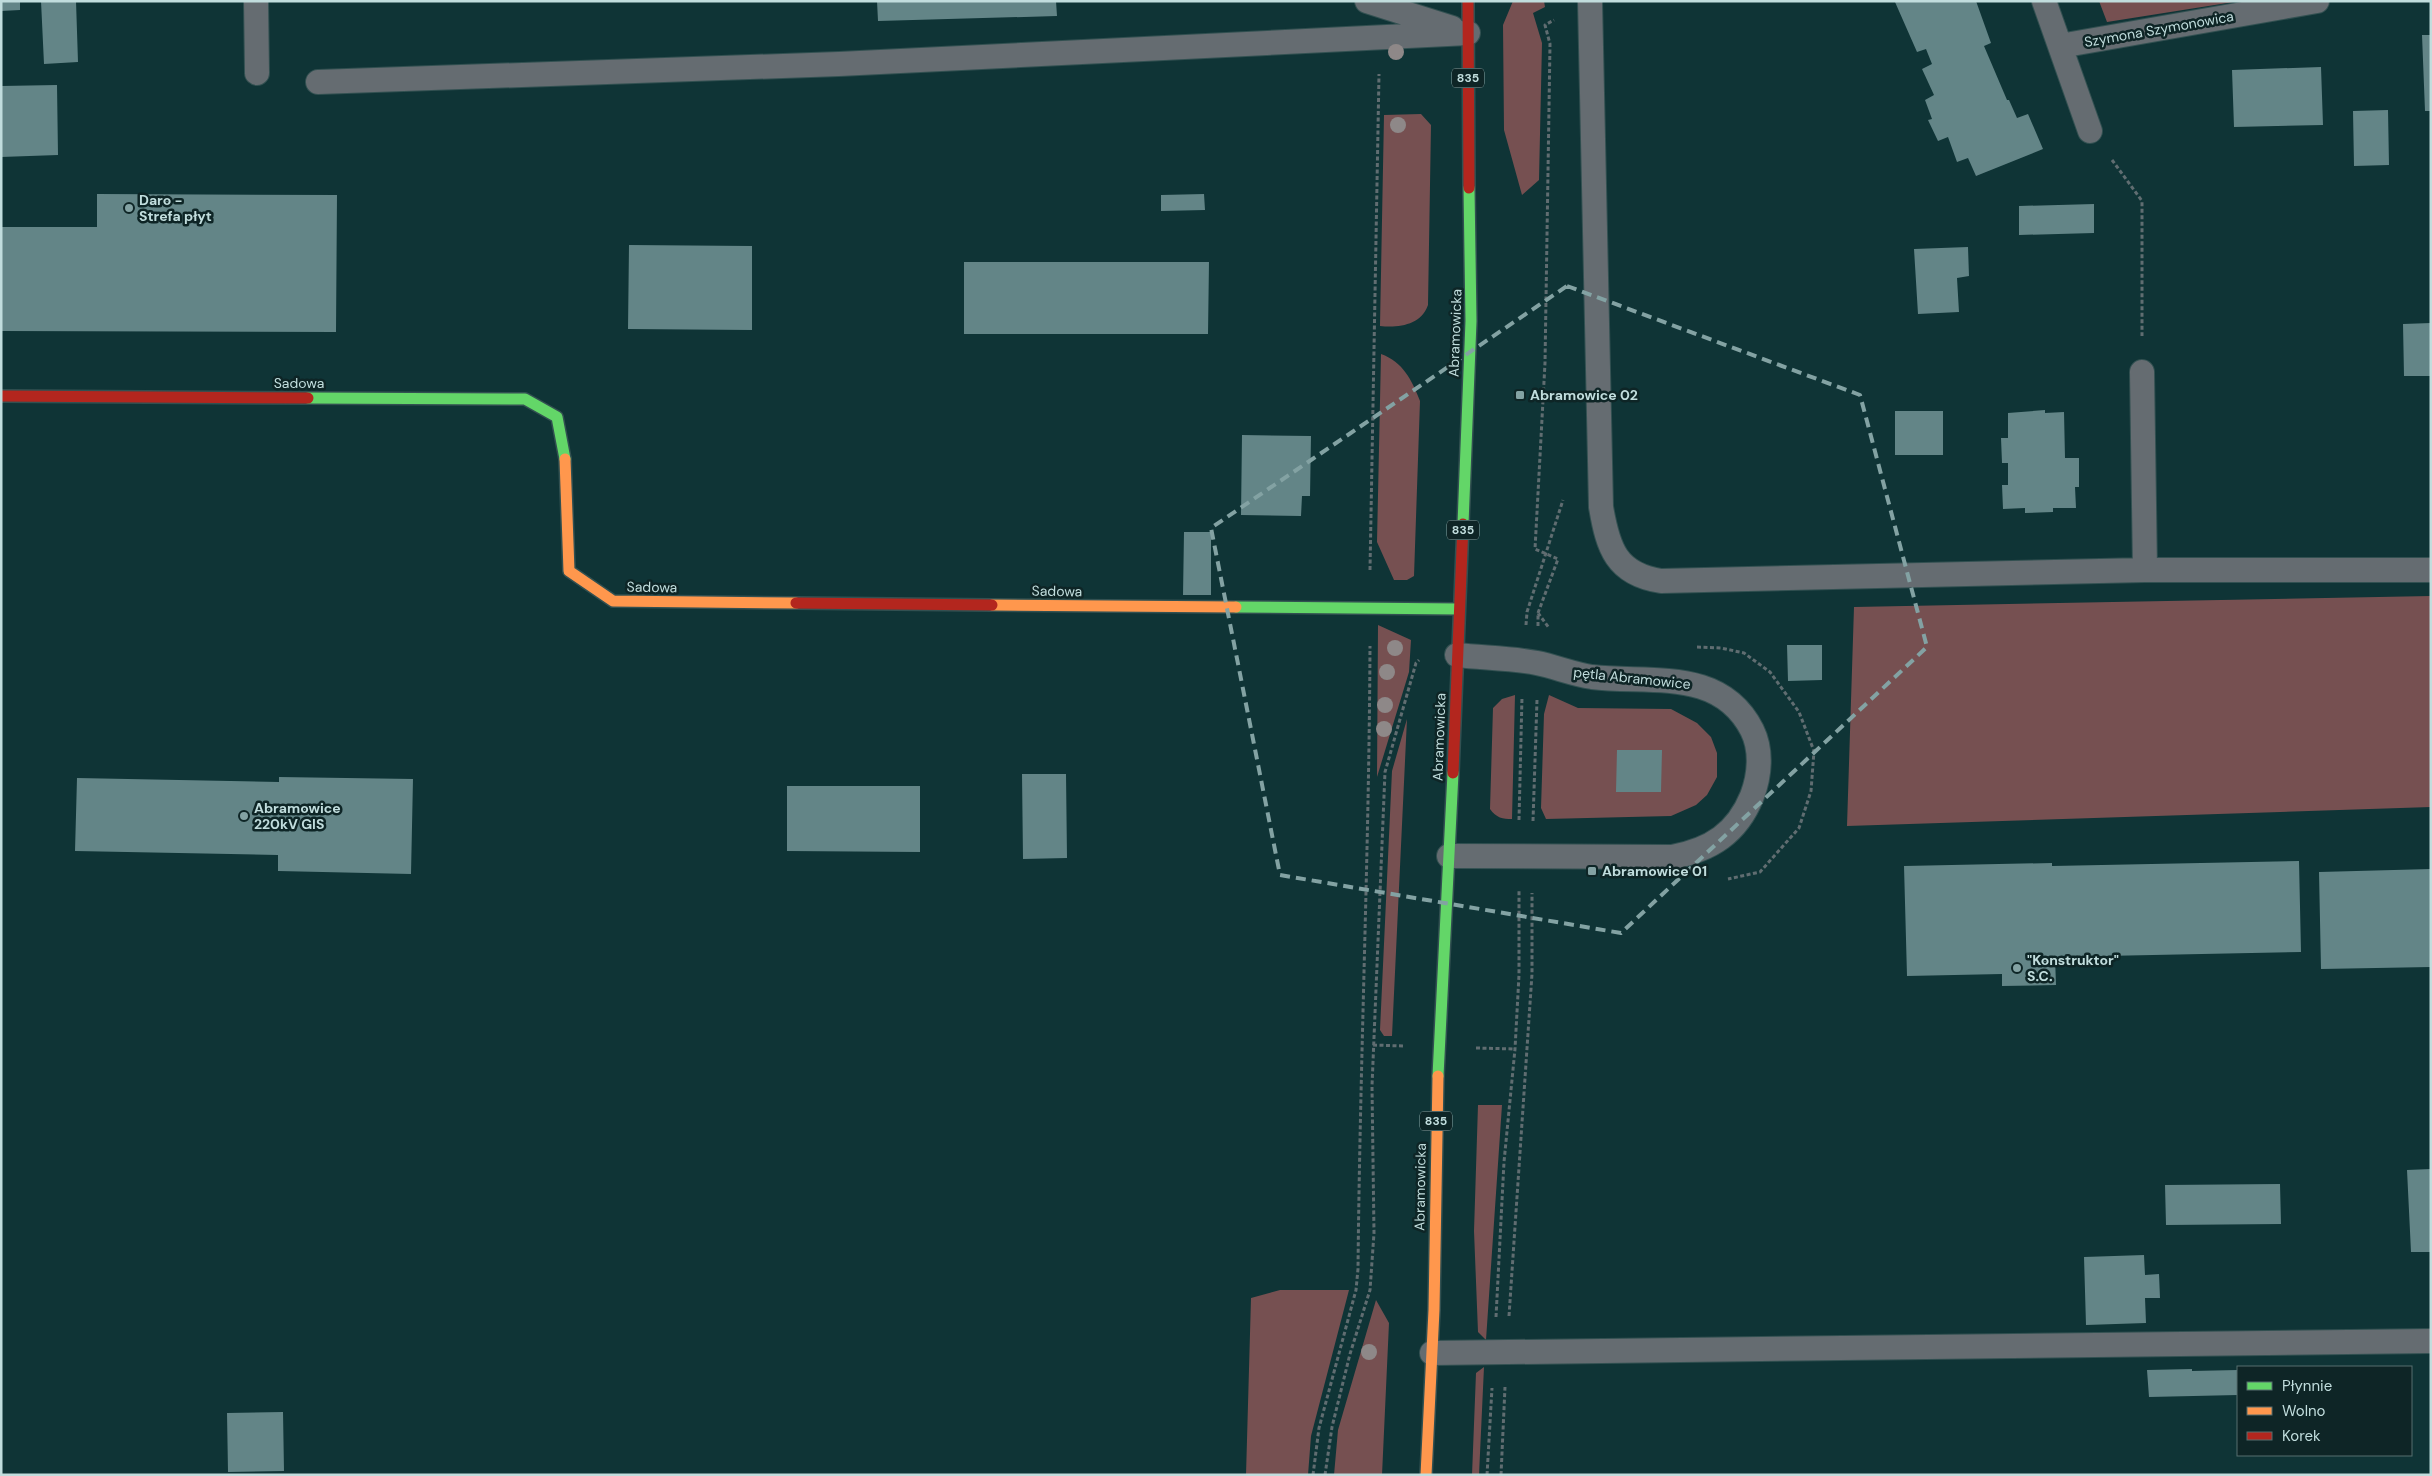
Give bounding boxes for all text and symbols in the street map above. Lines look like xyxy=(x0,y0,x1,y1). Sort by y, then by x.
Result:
street label: Szymona Szymonowica xyxy=(2083,7,2235,51)
road number: 835 xyxy=(1452,68,1484,88)
place label: Daro - Strefa płyt xyxy=(139,191,212,225)
marker: Daro - Strefa płyt xyxy=(123,202,135,214)
street label: Abramowicka xyxy=(1444,289,1466,377)
street label: Sadowa xyxy=(274,374,324,392)
place label: Abramowice 02 xyxy=(1530,386,1638,404)
marker: Abramowice 02 xyxy=(1514,389,1526,401)
road number: 835 xyxy=(1447,520,1479,540)
street label: Sadowa xyxy=(627,578,677,596)
street label: Sadowa xyxy=(1032,582,1082,600)
street label: pętla Abramowice xyxy=(1572,663,1692,693)
street label: Abramowicka xyxy=(1428,693,1450,781)
place label: Abramowice 220kV GIS xyxy=(254,799,341,833)
marker: Abramowice 220kV GIS xyxy=(238,810,250,822)
place label: Abramowice 01 xyxy=(1602,862,1707,880)
marker: Abramowice 01 xyxy=(1586,865,1598,877)
place label: "Konstruktor" S.C. xyxy=(2027,951,2119,985)
marker: "Konstruktor" S.C. xyxy=(2011,962,2023,974)
road number: 835 xyxy=(1420,1112,1452,1130)
street label: Abramowicka xyxy=(1410,1143,1430,1231)
legend xyxy=(2237,1366,2412,1456)
text: Płynnie xyxy=(2282,1376,2332,1396)
text: Wolno xyxy=(2282,1401,2326,1421)
text: Korek xyxy=(2282,1426,2321,1446)

